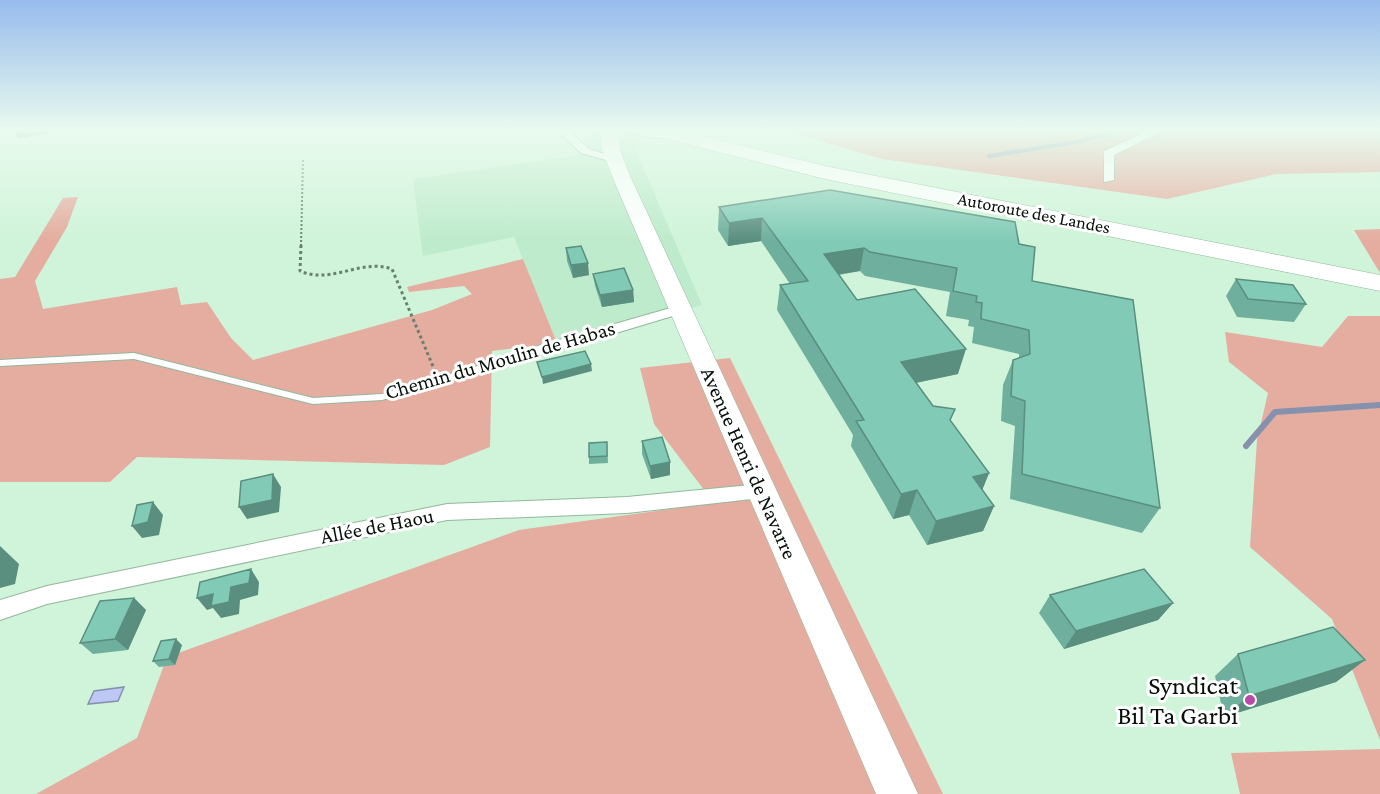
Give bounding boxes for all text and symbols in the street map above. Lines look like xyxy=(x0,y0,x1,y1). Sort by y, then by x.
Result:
street label: Autoroute des Landes xyxy=(956,188,1112,238)
street label: Chemin du Moulin de Habas xyxy=(382,316,618,404)
street label: Avenue Henri de Navarre xyxy=(696,363,802,563)
street label: Allée de Haou xyxy=(318,503,436,549)
place label: Syndicat Bil Ta Garbi xyxy=(1117,671,1238,730)
marker: Syndicat Bil Ta Garbi xyxy=(1243,693,1257,707)

